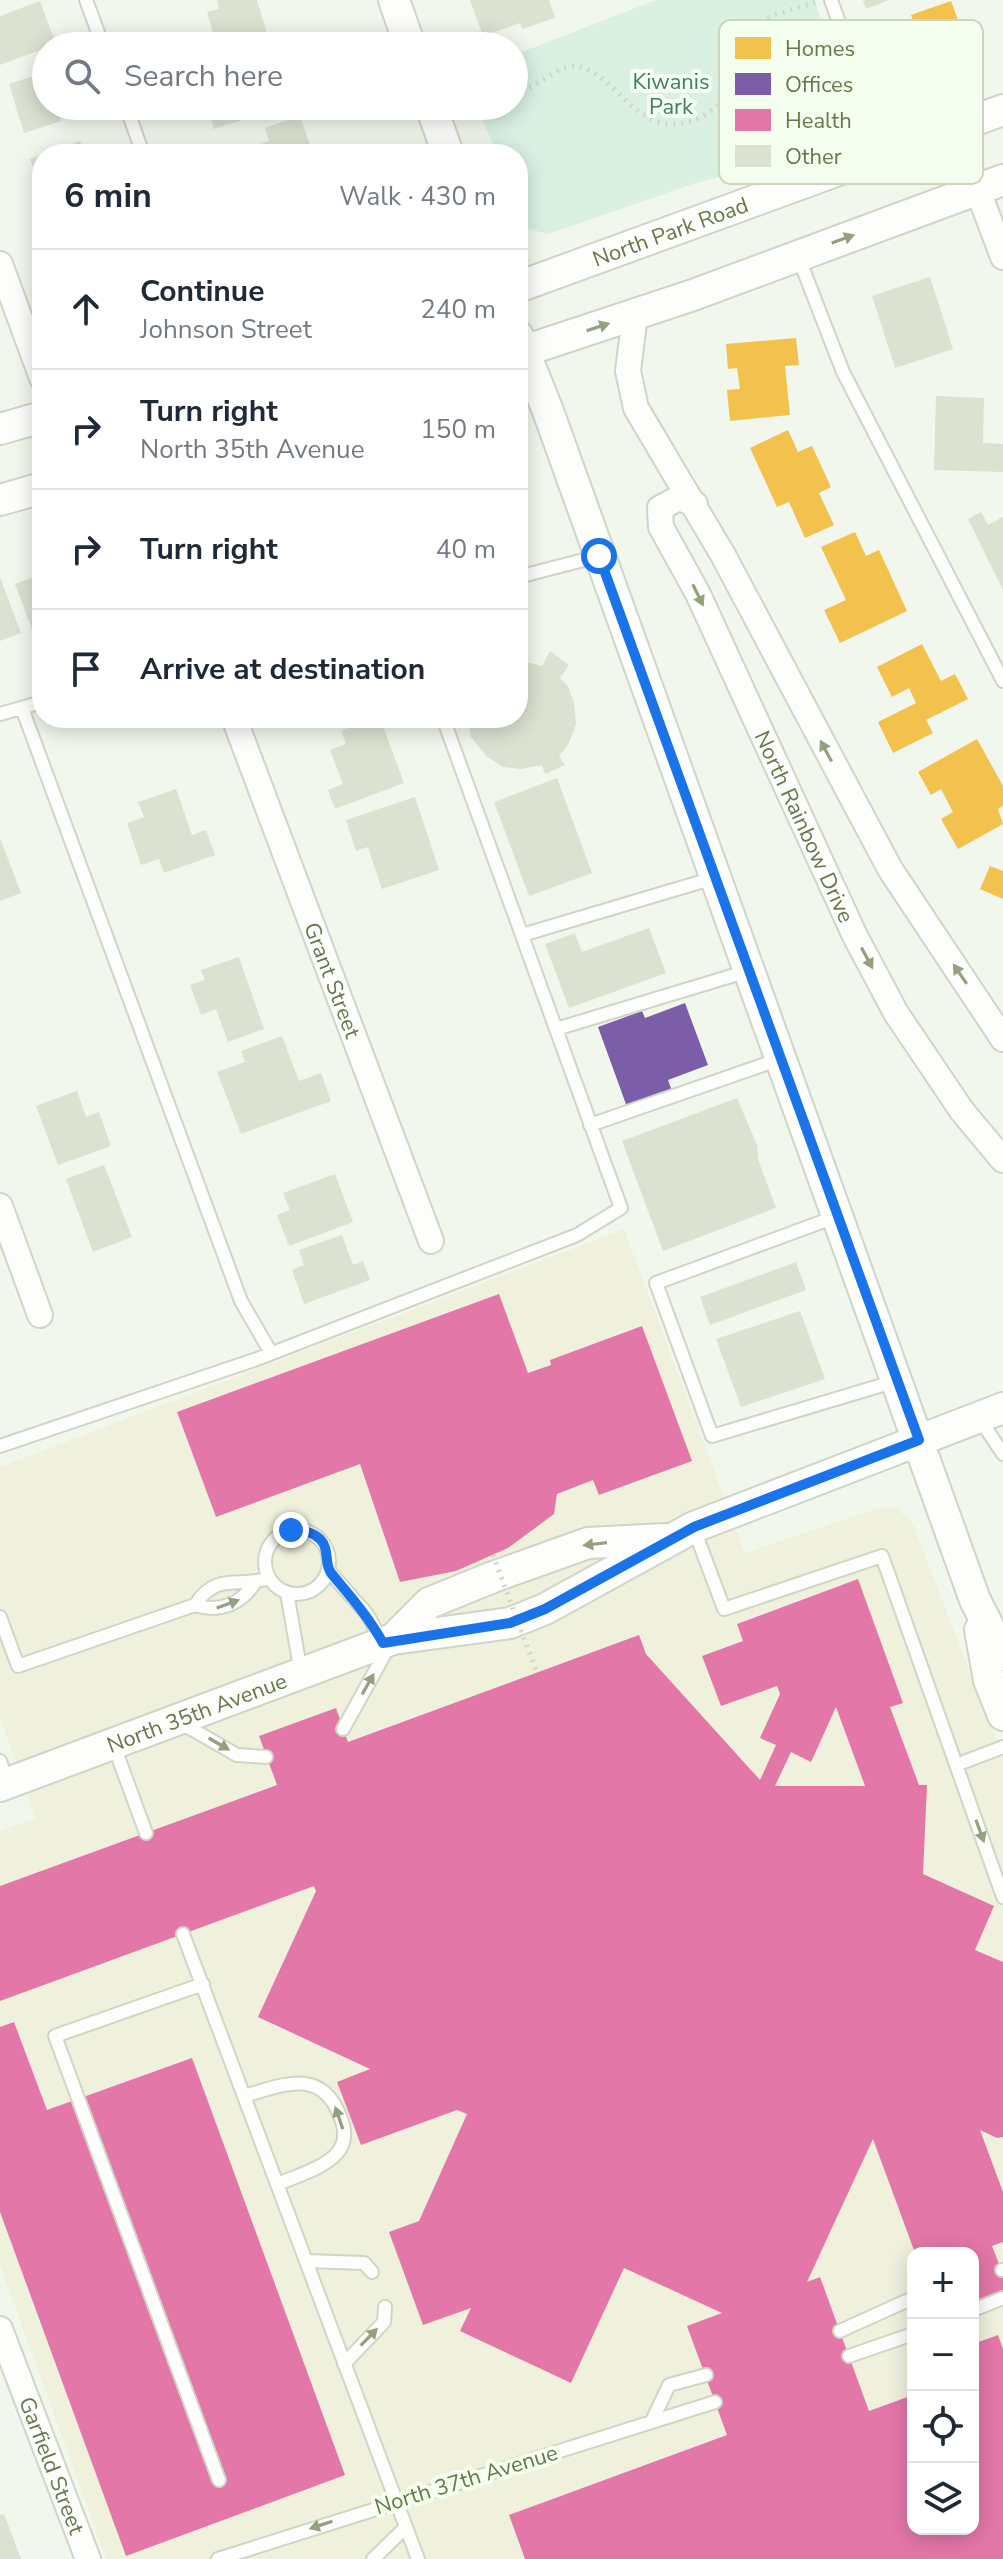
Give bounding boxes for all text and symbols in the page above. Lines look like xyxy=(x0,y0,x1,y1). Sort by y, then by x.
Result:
legend xyxy=(719,20,983,184)
search box xyxy=(32,32,528,120)
text: Homes xyxy=(785,34,855,64)
icon: search xyxy=(60,54,104,98)
text: Search here xyxy=(124,56,283,97)
park label: Kiwanis Park xyxy=(633,67,709,122)
text: Offices xyxy=(785,70,853,100)
text: Health xyxy=(785,106,852,136)
text: Other xyxy=(785,142,842,172)
text: 6 min xyxy=(64,173,152,219)
text: Walk · 430 m xyxy=(339,179,496,214)
street label: North Park Road xyxy=(588,190,753,275)
one-way arrow xyxy=(831,233,855,245)
text: Continue xyxy=(140,271,265,312)
icon: ahead xyxy=(64,287,108,331)
text: 240 m xyxy=(420,292,496,327)
text: Johnson Street xyxy=(140,312,312,347)
one-way arrow xyxy=(586,320,610,333)
text: Turn right xyxy=(140,391,278,432)
icon: right xyxy=(64,407,108,451)
text: 150 m xyxy=(420,412,496,447)
text: North 35th Avenue xyxy=(140,432,364,467)
icon: right xyxy=(64,527,108,571)
text: Turn right xyxy=(140,529,278,570)
text: 40 m xyxy=(436,532,496,567)
route start xyxy=(581,538,617,574)
one-way arrow xyxy=(691,584,705,607)
icon: arrive xyxy=(64,647,108,691)
text: Arrive at destination xyxy=(140,649,425,690)
street label: North Rainbow Drive xyxy=(747,726,861,928)
one-way arrow xyxy=(820,740,833,763)
street label: Grant Street xyxy=(296,918,367,1043)
one-way arrow xyxy=(859,947,873,969)
one-way arrow xyxy=(953,963,967,985)
route end xyxy=(273,1512,309,1548)
one-way arrow xyxy=(583,1537,608,1550)
one-way arrow xyxy=(216,1598,240,1610)
street label: North 35th Avenue xyxy=(103,1666,291,1761)
one-way arrow xyxy=(361,1673,375,1695)
one-way arrow xyxy=(207,1737,230,1751)
one-way arrow xyxy=(974,1819,986,1843)
one-way arrow xyxy=(333,2106,345,2130)
map controls xyxy=(907,2247,979,2535)
button: + xyxy=(907,2247,979,2319)
button: − xyxy=(907,2319,979,2391)
one-way arrow xyxy=(360,2328,378,2347)
button: locate xyxy=(907,2391,979,2463)
street label: Garfield Street xyxy=(11,2393,91,2539)
street label: North 37th Avenue xyxy=(371,2438,562,2522)
button: layers xyxy=(907,2463,979,2535)
one-way arrow xyxy=(309,2520,333,2532)

